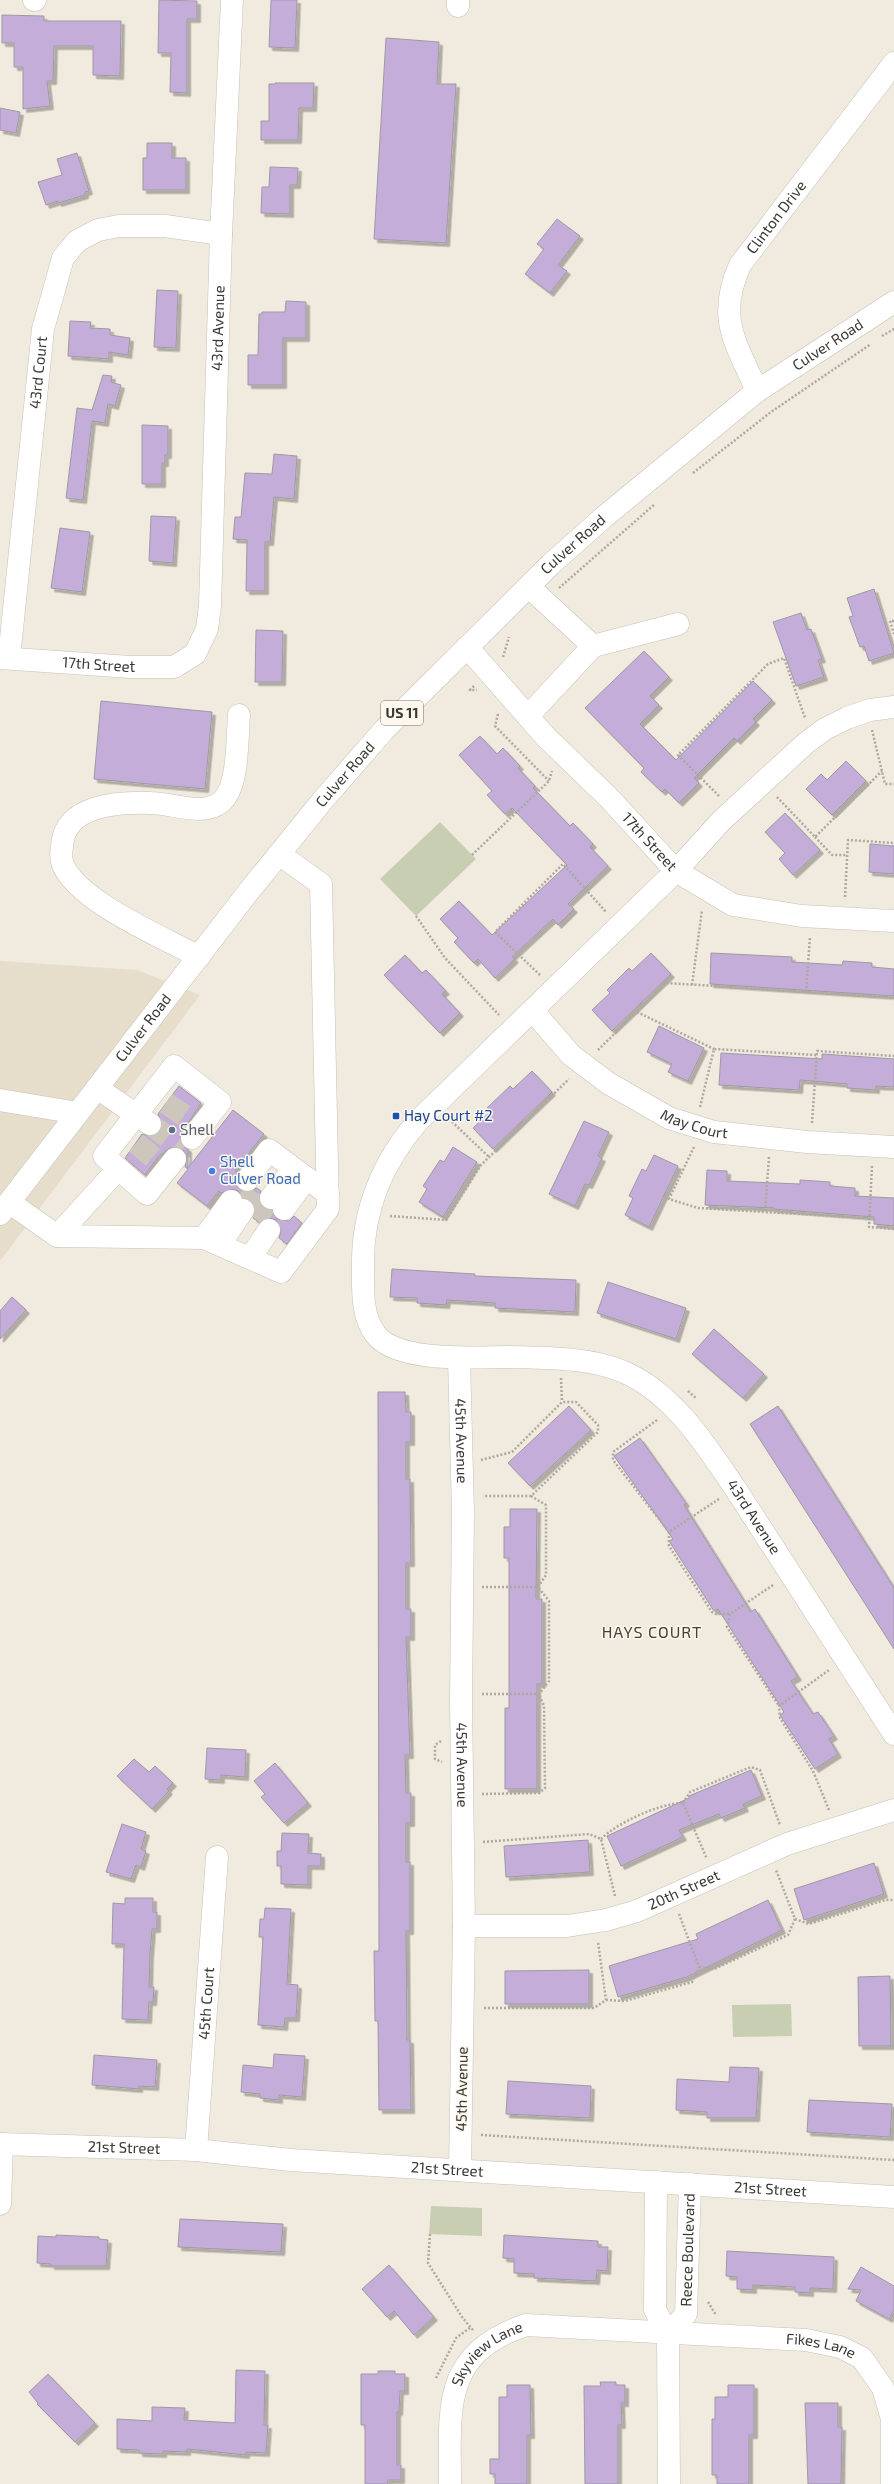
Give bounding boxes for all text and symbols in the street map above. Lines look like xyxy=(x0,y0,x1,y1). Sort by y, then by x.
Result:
street label: Clinton Drive xyxy=(742,176,809,257)
street label: 43rd Avenue xyxy=(207,285,227,371)
street label: Culver Road xyxy=(789,315,866,374)
street label: 43rd Court xyxy=(25,335,50,410)
street label: Culver Road xyxy=(536,510,609,577)
street label: 17th Street xyxy=(62,652,136,675)
road number: US 11 xyxy=(381,701,423,725)
street label: Culver Road xyxy=(311,737,378,810)
street label: 17th Street xyxy=(619,808,682,874)
street label: Culver Road xyxy=(111,990,174,1065)
street label: May Court xyxy=(657,1105,729,1141)
place label: Hay Court #2 xyxy=(404,1106,493,1124)
marker: Hay Court #2 xyxy=(391,1111,401,1121)
place label: Shell xyxy=(180,1120,215,1138)
marker: Shell xyxy=(167,1125,177,1135)
place label: Shell Culver Road xyxy=(220,1152,301,1187)
marker: Shell Culver Road xyxy=(207,1166,217,1176)
street label: 45th Avenue xyxy=(452,1398,472,1484)
street label: 43rd Avenue xyxy=(724,1476,785,1557)
district label: HAYS COURT xyxy=(602,1622,702,1641)
street label: 45th Avenue xyxy=(453,1722,472,1808)
street label: 20th Street xyxy=(645,1865,722,1913)
street label: 45th Court xyxy=(194,1966,217,2040)
street label: 45th Avenue xyxy=(451,2046,471,2132)
street label: 21st Street xyxy=(87,2137,161,2157)
street label: 21st Street xyxy=(410,2157,484,2180)
street label: 21st Street xyxy=(734,2177,808,2200)
street label: Reece Boulevard xyxy=(676,2193,698,2307)
street label: Skyview Lane xyxy=(447,2317,525,2388)
street label: Fikes Lane xyxy=(786,2329,859,2361)

